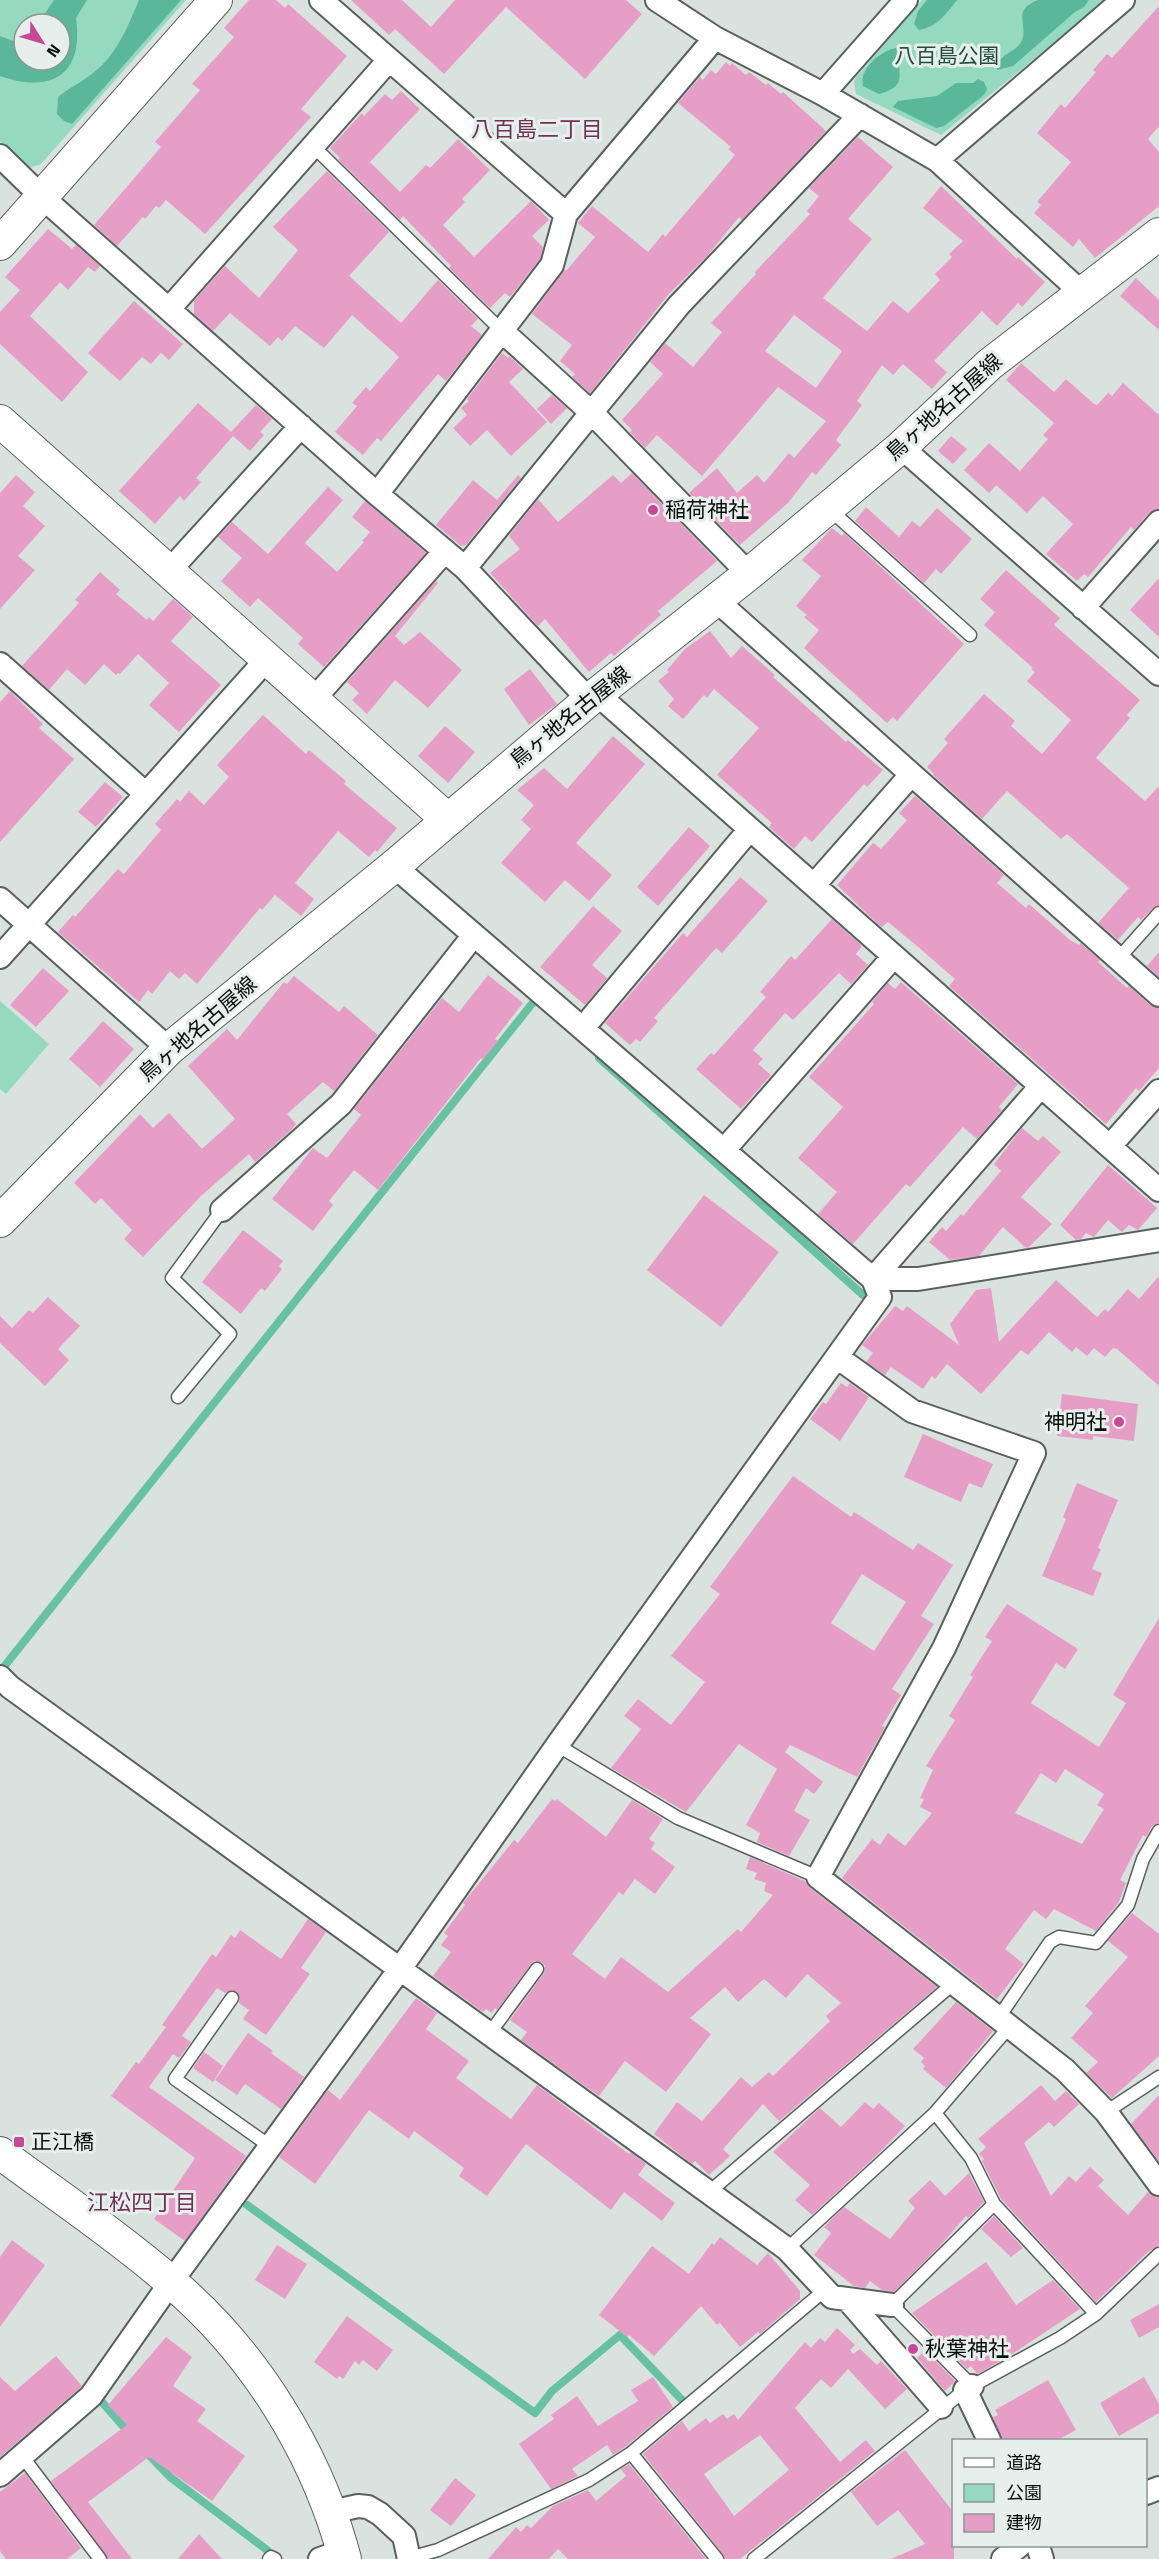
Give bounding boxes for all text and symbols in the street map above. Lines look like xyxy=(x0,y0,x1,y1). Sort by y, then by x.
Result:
north arrow xyxy=(12,12,72,72)
text: N xyxy=(41,39,67,63)
park label: 八百島公園 xyxy=(895,39,1000,71)
district label: 八百島二丁目 xyxy=(471,112,603,146)
street label: 鳥ヶ地名古屋線 xyxy=(878,345,1009,467)
place label: 稲荷神社 xyxy=(665,493,749,525)
marker: 稲荷神社 xyxy=(646,503,660,517)
street label: 鳥ヶ地名古屋線 xyxy=(502,658,637,775)
street label: 鳥ヶ地名古屋線 xyxy=(131,968,263,1089)
place label: 神明社 xyxy=(1044,1405,1107,1437)
marker: 神明社 xyxy=(1112,1415,1126,1429)
place label: 正江橋 xyxy=(31,2125,94,2157)
marker: 正江橋 xyxy=(12,2135,26,2149)
district label: 江松四丁目 xyxy=(87,2185,197,2219)
place label: 秋葉神社 xyxy=(925,2332,1009,2364)
marker: 秋葉神社 xyxy=(906,2342,920,2356)
legend xyxy=(952,2439,1147,2547)
text: 道路 xyxy=(1006,2449,1042,2476)
text: 公園 xyxy=(1006,2479,1042,2506)
text: 建物 xyxy=(1006,2509,1042,2536)

